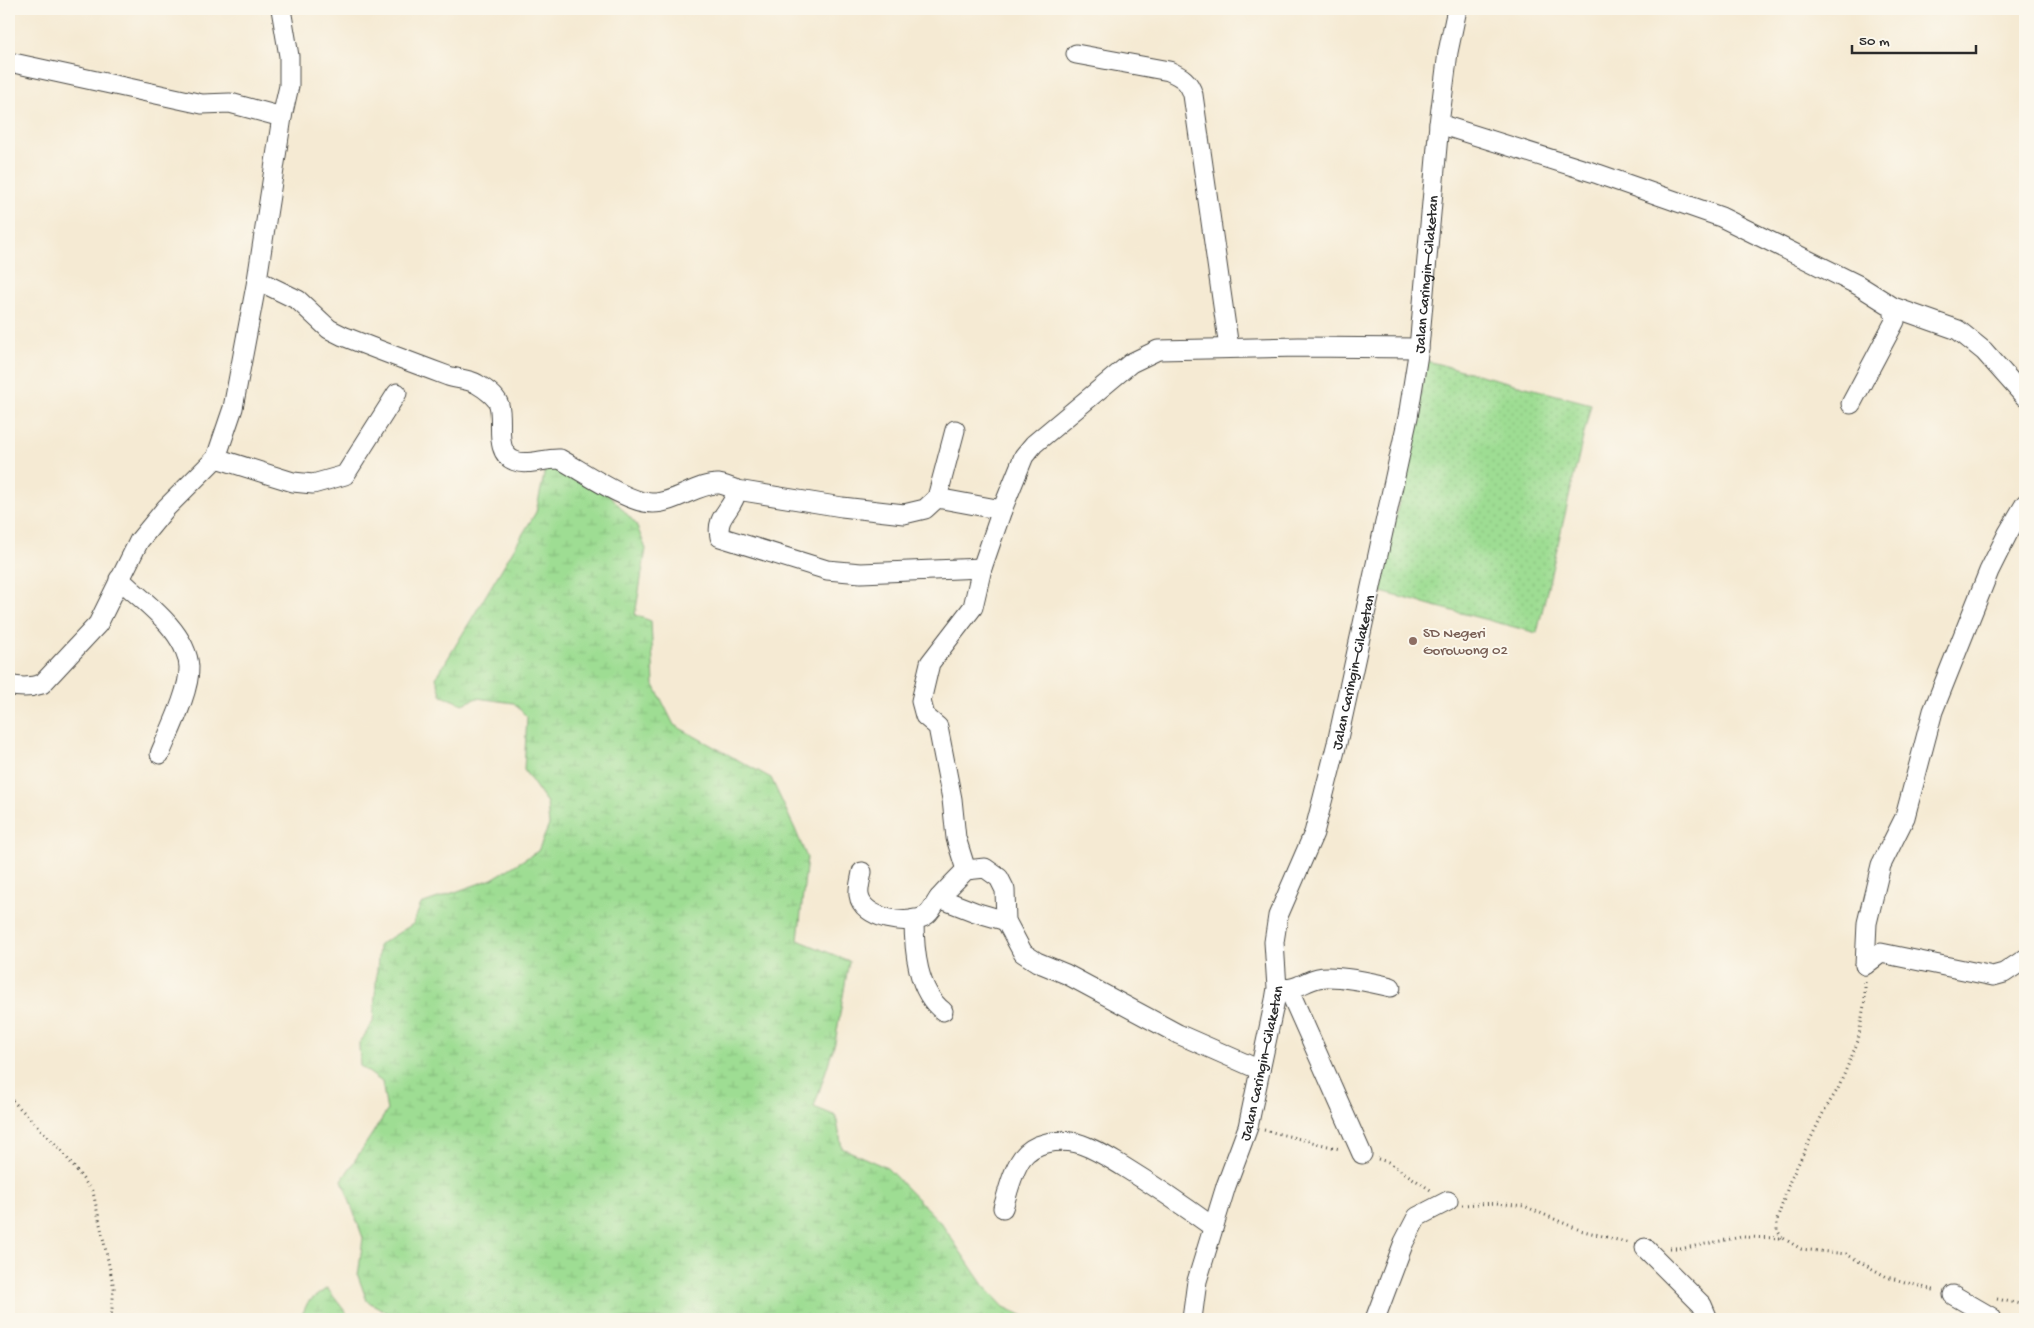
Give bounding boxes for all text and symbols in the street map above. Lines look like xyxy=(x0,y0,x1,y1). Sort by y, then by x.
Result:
scale bar xyxy=(1852,22,1975,54)
text: 50 m xyxy=(1859,33,1890,51)
street label: Jalan Caringin–Cilaketan xyxy=(1411,195,1444,355)
street label: Jalan Caringin–Cilaketan xyxy=(1329,593,1380,752)
place label: SD Negeri Gorowong 02 xyxy=(1423,625,1508,660)
marker: SD Negeri Gorowong 02 xyxy=(1407,635,1419,647)
street label: Jalan Caringin–Cilaketan xyxy=(1237,984,1288,1144)

